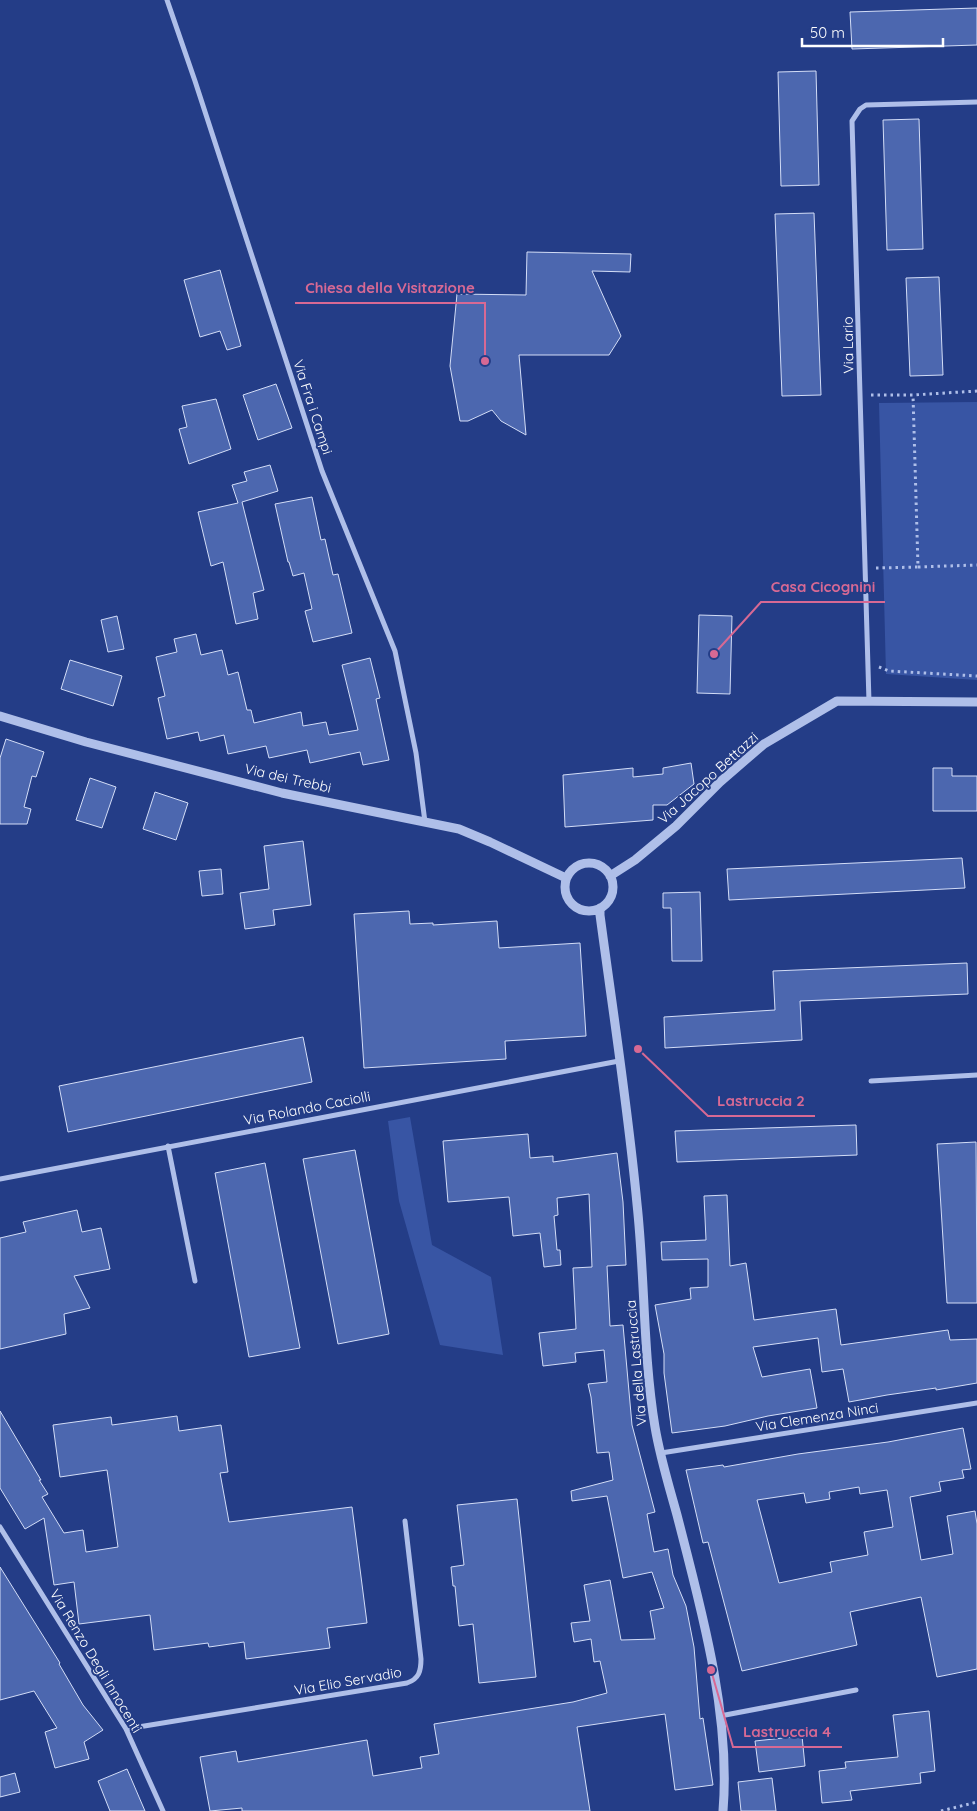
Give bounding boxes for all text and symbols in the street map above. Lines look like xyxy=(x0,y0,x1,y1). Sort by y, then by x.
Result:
scale bar xyxy=(802,15,943,47)
text: 50 m xyxy=(810,23,845,42)
callout: Chiesa della Visitazione xyxy=(295,273,485,303)
text: Chiesa della Visitazione xyxy=(305,278,475,297)
street label: Via Lario xyxy=(839,316,857,374)
street label: Via Fra i Campi xyxy=(289,357,337,457)
callout: Casa Cicognini xyxy=(761,572,885,602)
text: Casa Cicognini xyxy=(771,577,875,596)
street label: Via Jacopo Bettazzi xyxy=(654,728,762,828)
street label: Via dei Trebbi xyxy=(243,759,333,797)
callout: Lastruccia 2 xyxy=(708,1086,815,1116)
street label: Via Rolando Caciolli xyxy=(242,1087,372,1129)
text: Lastruccia 2 xyxy=(717,1091,805,1110)
street label: Via della Lastruccia xyxy=(622,1299,650,1427)
street label: Via Clemenza Ninci xyxy=(754,1398,880,1436)
street label: Via Renzo Degli Innocenti xyxy=(46,1586,146,1736)
street label: Via Elio Servadio xyxy=(293,1663,403,1699)
callout: Lastruccia 4 xyxy=(733,1717,842,1747)
text: Lastruccia 4 xyxy=(743,1722,831,1741)

